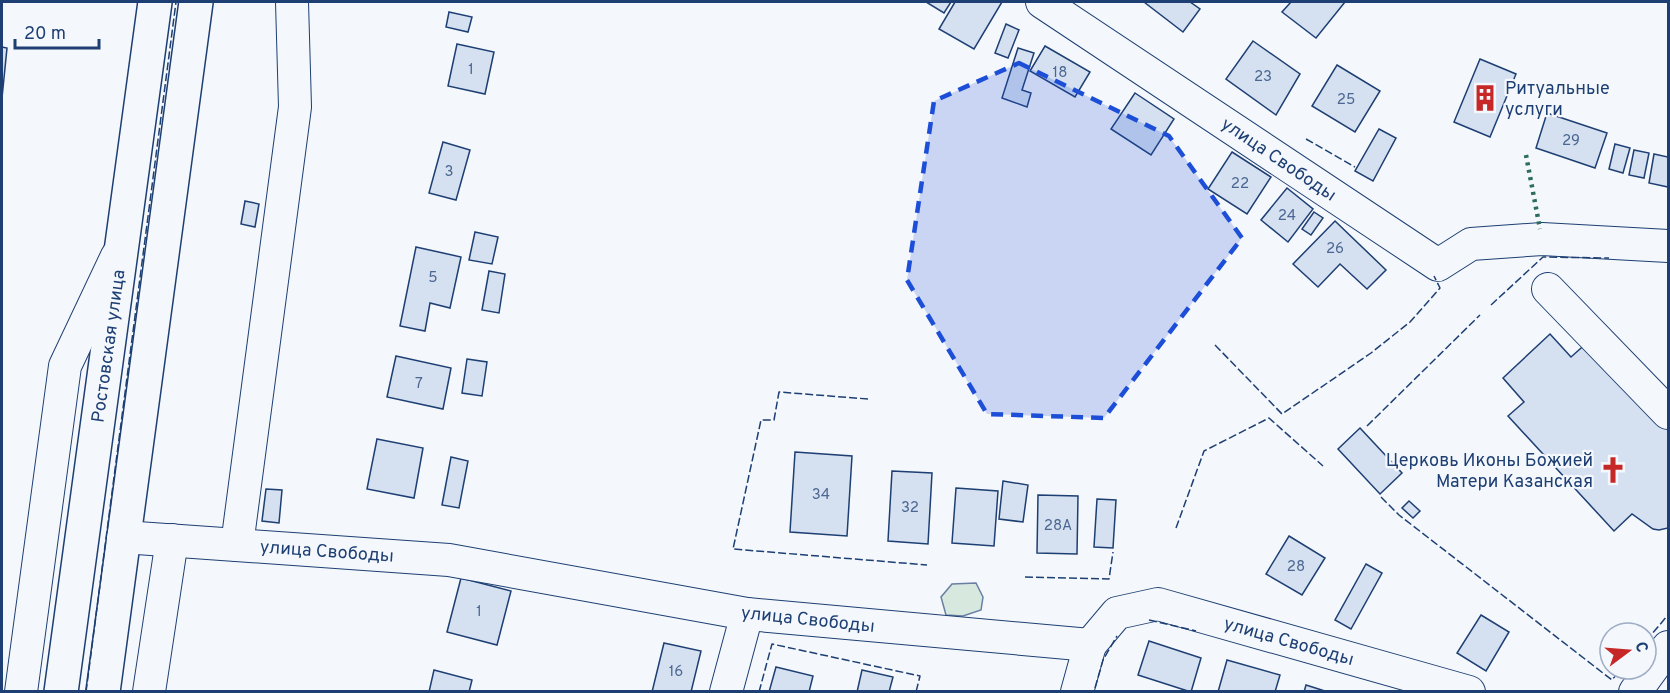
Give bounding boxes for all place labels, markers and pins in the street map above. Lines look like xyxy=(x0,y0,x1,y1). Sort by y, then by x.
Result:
place label: Ритуальные услуги xyxy=(1505,78,1610,122)
building icon: Ритуальные услуги xyxy=(1470,83,1500,113)
place label: Церковь Иконы Божией Матери Казанская xyxy=(1386,450,1593,494)
church icon: Церковь Иконы Божией Матери Казанская xyxy=(1598,455,1628,485)

